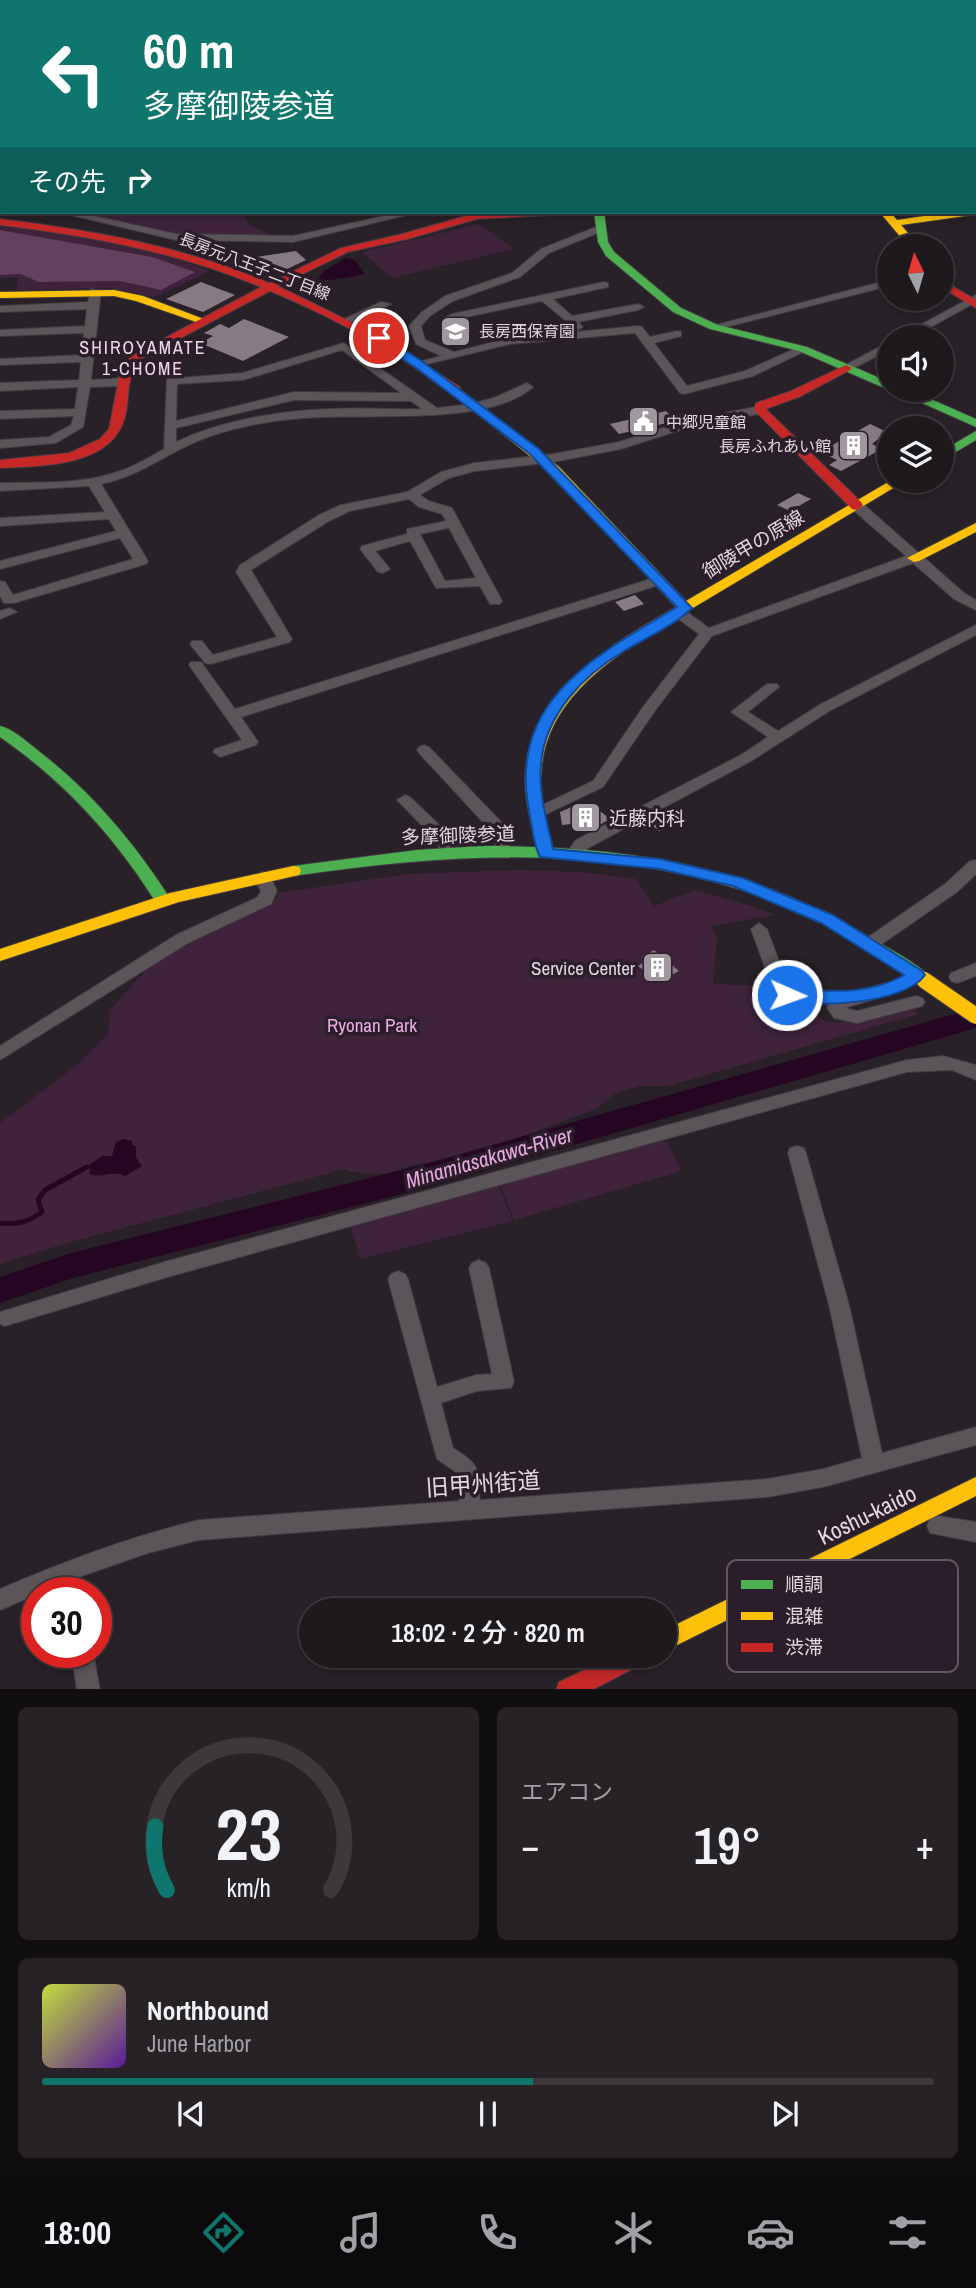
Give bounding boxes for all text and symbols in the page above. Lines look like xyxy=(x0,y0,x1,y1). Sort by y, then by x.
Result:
text: 60 m xyxy=(143,17,235,83)
icon: left xyxy=(28,28,119,119)
text: 多摩御陵参道 xyxy=(143,84,335,127)
icon: right xyxy=(120,161,158,199)
text: その先 xyxy=(28,164,106,199)
street label: 長房元八王子二丁目線 xyxy=(176,227,334,305)
north arrow xyxy=(877,234,954,312)
map controls xyxy=(877,234,954,493)
pin xyxy=(349,308,409,368)
school or university icon: 長房西保育園 xyxy=(439,314,473,348)
icon: arrive xyxy=(360,319,398,357)
place label: 長房西保育園 xyxy=(479,320,575,342)
button: sound xyxy=(877,325,954,402)
district label: SHIROYAMATE 1-CHOME xyxy=(79,335,207,381)
public building icon: 中郷児童館 xyxy=(626,405,660,439)
place label: 中郷児童館 xyxy=(666,411,746,433)
button: layers xyxy=(877,416,954,493)
building icon: 長房ふれあい館 xyxy=(837,429,871,463)
place label: 長房ふれあい館 xyxy=(719,435,831,457)
street label: 御陵甲の原線 xyxy=(697,503,809,585)
building icon: 近藤内科 xyxy=(569,801,603,835)
place label: 近藤内科 xyxy=(609,805,685,831)
street label: 多摩御陵参道 xyxy=(401,820,515,850)
building icon: Service Center xyxy=(641,951,675,985)
place label: Service Center xyxy=(531,955,636,981)
position arrow xyxy=(750,958,824,1032)
park label: Ryonan Park xyxy=(327,1012,417,1038)
water label: Minamiasakawa-River xyxy=(402,1119,577,1195)
street label: 旧甲州街道 xyxy=(425,1464,541,1503)
street label: Koshu-kaido xyxy=(812,1477,921,1552)
legend xyxy=(727,1560,958,1672)
text: 順調 xyxy=(785,1571,823,1597)
speed limit sign: 30 xyxy=(21,1577,112,1668)
text: 混雑 xyxy=(785,1603,823,1629)
text: 18:02 · 2 分 · 820 m xyxy=(391,1615,585,1650)
text: 渋滞 xyxy=(785,1634,823,1660)
text: エアコン xyxy=(521,1776,613,1807)
text: 23 xyxy=(215,1785,282,1883)
text: 19° xyxy=(693,1810,762,1880)
text: − xyxy=(521,1820,539,1871)
text: + xyxy=(916,1820,934,1871)
text: km/h xyxy=(226,1870,271,1904)
text: Northbound xyxy=(147,1993,269,2028)
text: June Harbor xyxy=(147,2028,251,2059)
icon: previous xyxy=(172,2095,210,2133)
icon: pause xyxy=(469,2095,507,2133)
icon: next xyxy=(766,2095,804,2133)
icon: directions xyxy=(199,2208,248,2257)
icon: music xyxy=(336,2208,385,2257)
icon: phone xyxy=(473,2208,522,2257)
icon: climate xyxy=(609,2208,658,2257)
icon: car xyxy=(746,2208,795,2257)
icon: filters xyxy=(883,2208,932,2257)
text: 18:00 xyxy=(44,2211,111,2254)

